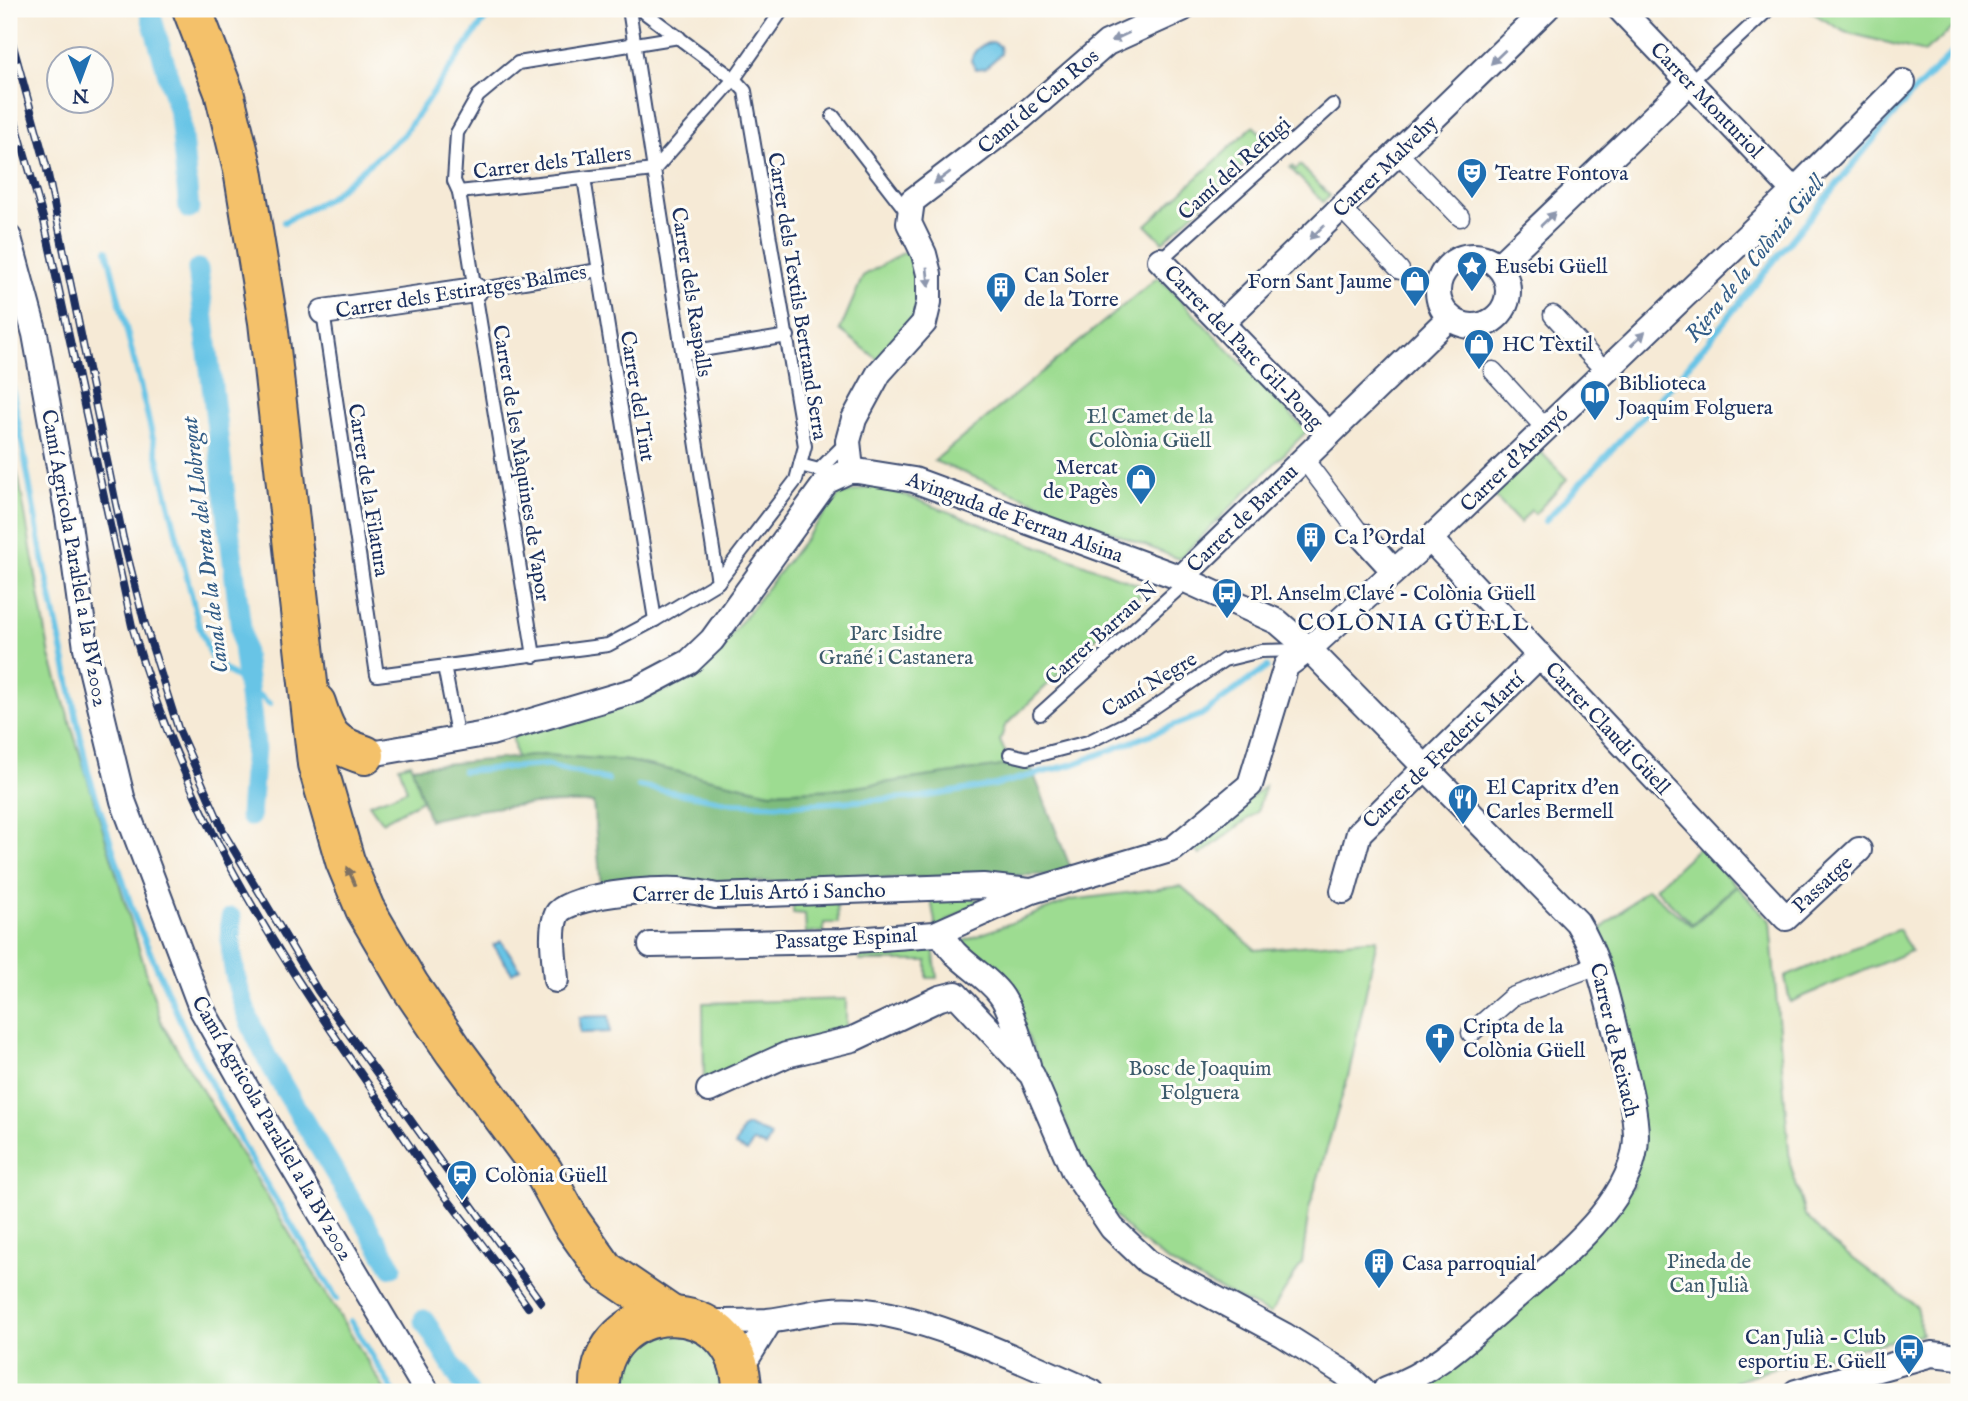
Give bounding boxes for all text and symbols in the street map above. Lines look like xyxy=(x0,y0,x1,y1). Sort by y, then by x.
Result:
one-way arrow xyxy=(1110,32,1130,43)
street label: Carrer Monturiol xyxy=(1644,37,1768,165)
street label: Camí de Can Ros xyxy=(973,43,1105,161)
north arrow xyxy=(46,46,116,116)
one-way arrow xyxy=(1489,48,1506,65)
text: N xyxy=(71,83,90,107)
street label: Carrer Malvehy xyxy=(1328,110,1445,224)
street label: Camí del Refugi xyxy=(1173,111,1297,227)
street label: Carrer dels Tallers xyxy=(472,140,633,187)
street label: Carrer dels Textils Bertrand Serra xyxy=(760,150,833,443)
theatre icon: Teatre Fontova xyxy=(1455,156,1489,200)
place label: Teatre Fontova xyxy=(1495,161,1629,188)
water label: Riera de la Colònia Güell xyxy=(1679,168,1832,348)
one-way arrow xyxy=(934,171,952,186)
street label: Carrer dels Raspalls xyxy=(664,205,717,379)
one-way arrow xyxy=(1539,211,1556,227)
one-way arrow xyxy=(1309,223,1326,239)
place icon: Eusebi Güell xyxy=(1455,249,1489,293)
place label: Eusebi Güell xyxy=(1495,254,1608,281)
street label: Carrer dels Estiratges Balmes xyxy=(334,259,589,326)
street label: Carrer del Parc Gil-Pong xyxy=(1157,260,1329,436)
place label: Can Soler de la Torre xyxy=(1024,263,1119,314)
shop icon: Forn Sant Jaume xyxy=(1398,264,1432,308)
one-way arrow xyxy=(923,266,934,288)
place label: Forn Sant Jaume xyxy=(1248,269,1392,296)
building icon: Can Soler de la Torre xyxy=(984,270,1018,314)
street label: Carrer de les Màquines de Vapor xyxy=(485,323,556,604)
shop icon: HC Tèxtil xyxy=(1462,327,1496,371)
street label: Carrer del Tint xyxy=(613,329,660,463)
place label: HC Tèxtil xyxy=(1502,332,1593,359)
one-way arrow xyxy=(1629,332,1646,348)
place label: Biblioteca Joaquim Folguera xyxy=(1616,371,1774,422)
library icon: Biblioteca Joaquim Folguera xyxy=(1578,378,1612,422)
street label: Carrer d'Aranyó xyxy=(1455,401,1575,519)
street label: Carrer de la Filatura xyxy=(341,402,395,580)
park label: El Camet de la Colònia Güell xyxy=(1087,404,1214,455)
street label: Camí Agricola Paral·lel a la BV2002 xyxy=(34,407,113,709)
water label: Canal de la Dreta del Llobregat xyxy=(175,413,237,675)
place label: Mercat de Pagès xyxy=(1043,455,1118,506)
street label: Carrer de Barrau xyxy=(1181,459,1305,579)
shop icon: Mercat de Pagès xyxy=(1124,462,1158,506)
street label: Avinguda de Ferran Alsina xyxy=(901,466,1127,571)
building icon: Ca l'Ordal xyxy=(1294,520,1328,564)
place label: Ca l'Ordal xyxy=(1334,525,1426,552)
street label: Carrer Barrau N xyxy=(1040,576,1164,692)
bus stop icon: Pl. Anselm Clavé - Colònia Güell xyxy=(1210,576,1244,620)
place label: Pl. Anselm Clavé - Colònia Güell xyxy=(1250,581,1536,608)
district label: COLÒNIA GÜELL xyxy=(1298,608,1530,638)
park label: Parc Isidre Grañé i Castanera xyxy=(819,621,974,672)
street label: Camí Negre xyxy=(1097,646,1203,724)
street label: Carrer Claudi Güell xyxy=(1538,657,1676,801)
street label: Carrer de Frederic Martí xyxy=(1358,666,1531,835)
place label: El Capritx d'en Carles Bermell xyxy=(1486,775,1619,826)
restaurant icon: El Capritx d'en Carles Bermell xyxy=(1446,782,1480,826)
street label: Passatge xyxy=(1787,850,1859,920)
one-way arrow xyxy=(345,866,356,887)
street label: Carrer de Lluis Artó i Sancho xyxy=(632,878,886,909)
street label: Passatge Espinal xyxy=(774,922,918,957)
street label: Carrer de Reixach xyxy=(1583,961,1644,1120)
street label: Camí Agricola Paral·lel a la BV2002 xyxy=(185,991,359,1266)
place label: Cripta de la Colònia Güell xyxy=(1463,1014,1586,1065)
church icon: Cripta de la Colònia Güell xyxy=(1423,1021,1457,1065)
park label: Bosc de Joaquim Folguera xyxy=(1128,1056,1272,1107)
station icon: Colònia Güell xyxy=(445,1158,479,1202)
place label: Colònia Güell xyxy=(485,1163,608,1190)
building icon: Casa parroquial xyxy=(1362,1246,1396,1290)
park label: Pineda de Can Julià xyxy=(1667,1249,1751,1300)
place label: Casa parroquial xyxy=(1402,1251,1536,1278)
place label: Can Julià - Club esportiu E. Güell xyxy=(1738,1325,1886,1376)
bus stop icon: Can Julià - Club esportiu E. Güell xyxy=(1892,1332,1926,1376)

